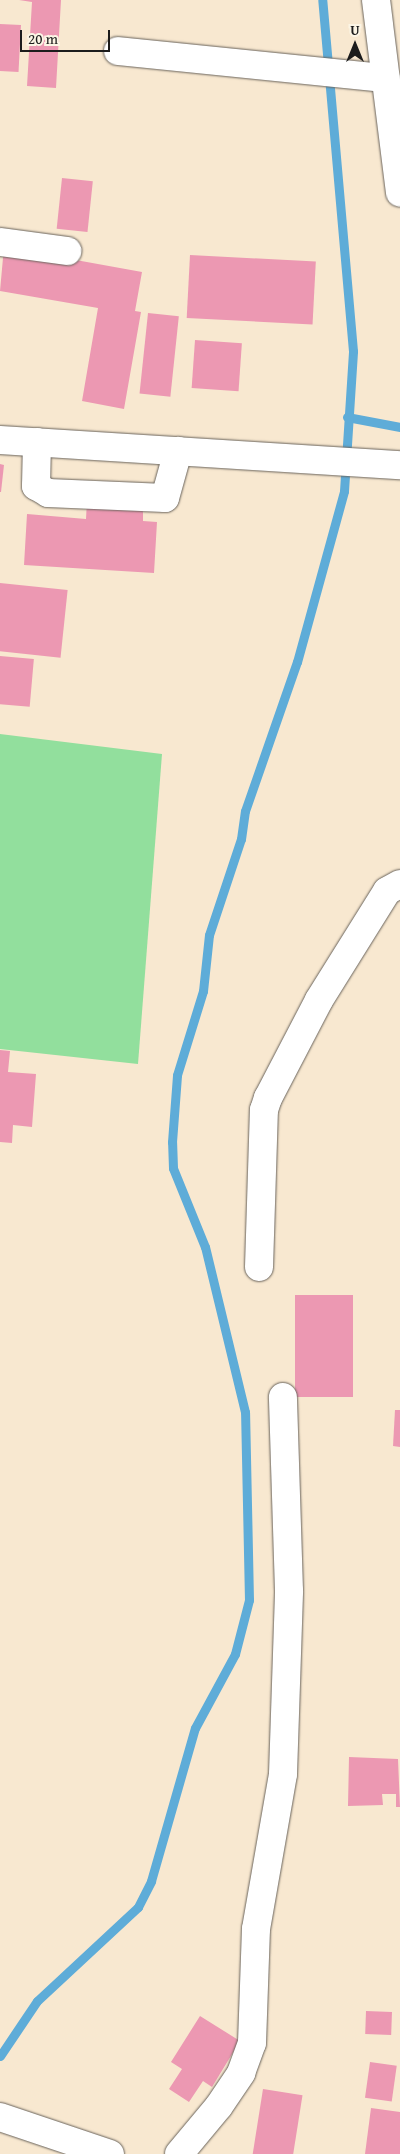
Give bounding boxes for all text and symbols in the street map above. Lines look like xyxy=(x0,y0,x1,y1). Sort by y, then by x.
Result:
scale bar xyxy=(22,20,112,52)
north arrow xyxy=(330,20,380,70)
text: U xyxy=(350,20,360,40)
text: 20 m xyxy=(28,28,58,49)

